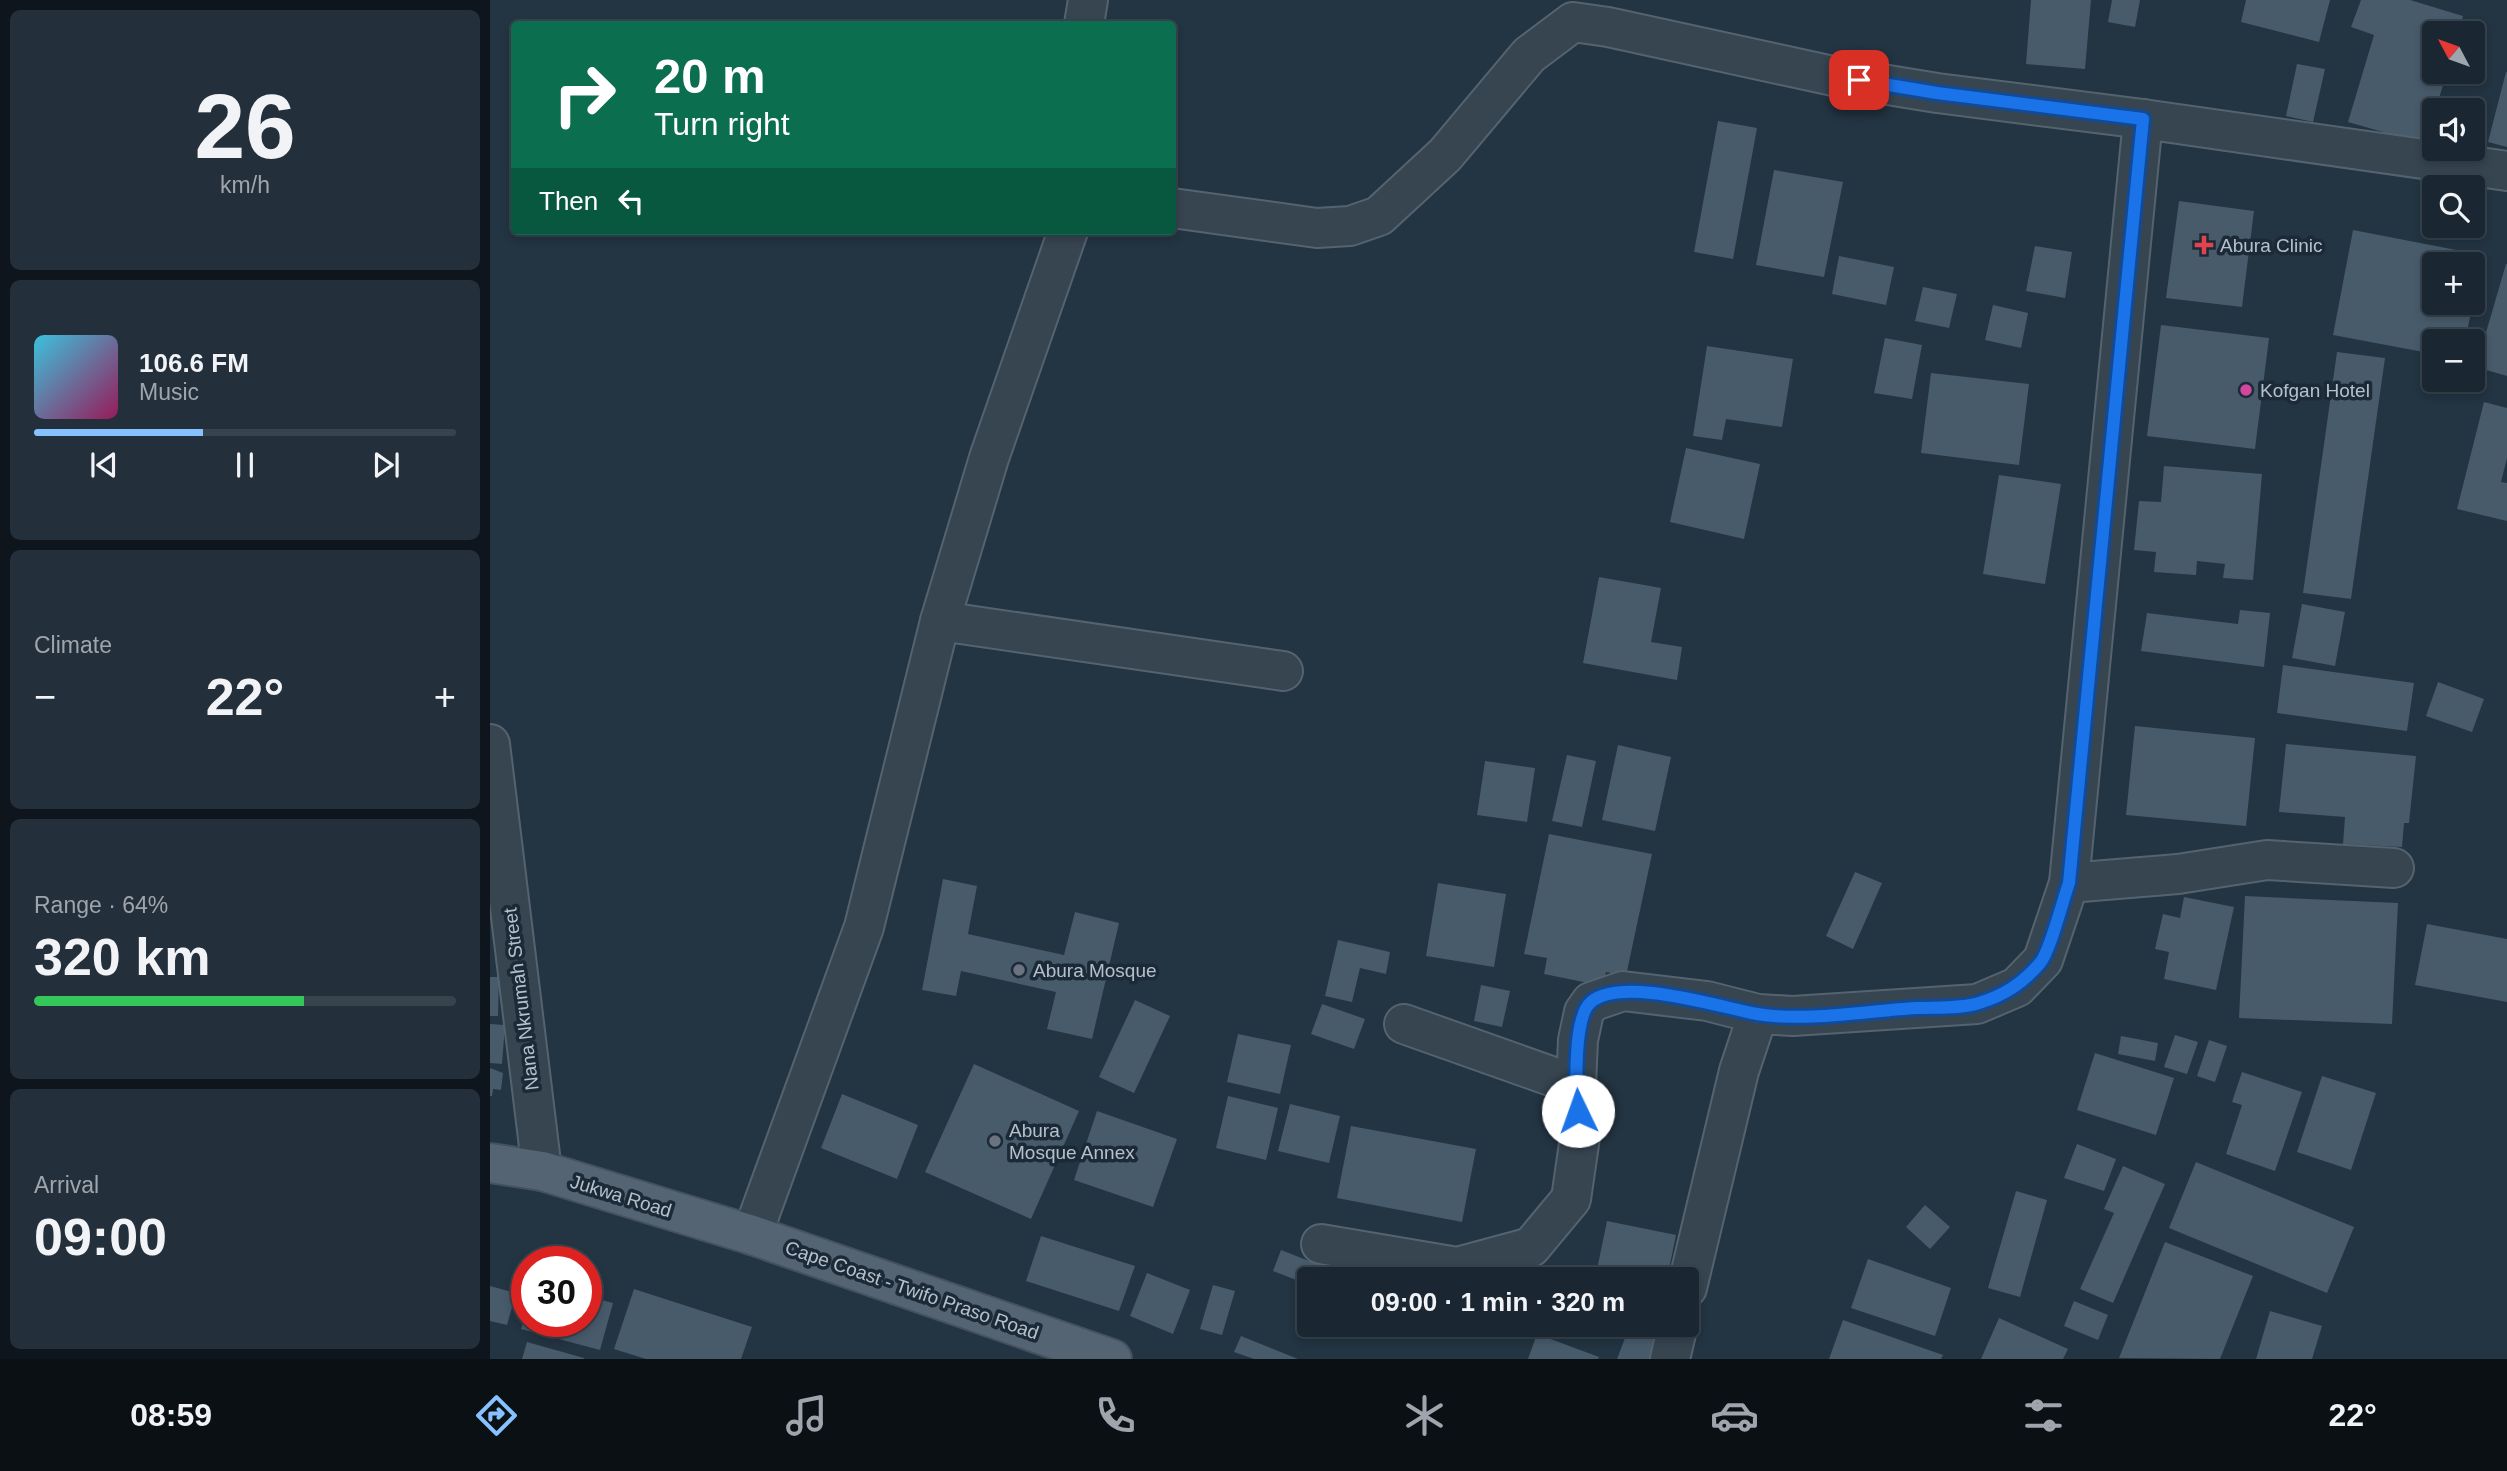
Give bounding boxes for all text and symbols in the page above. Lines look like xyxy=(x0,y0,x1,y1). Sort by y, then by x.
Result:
north arrow xyxy=(2422,21,2485,84)
map controls xyxy=(2422,21,2485,392)
icon: right xyxy=(539,49,630,140)
text: 20 m xyxy=(654,49,766,103)
pin xyxy=(1829,50,1889,110)
icon: arrive xyxy=(1840,61,1878,99)
text: 26 xyxy=(194,76,296,177)
button: sound xyxy=(2422,98,2485,161)
text: Turn right xyxy=(654,106,790,142)
text: km/h xyxy=(220,172,270,198)
button: search xyxy=(2422,175,2485,238)
icon: left xyxy=(612,182,650,220)
text: Then xyxy=(539,186,598,216)
marker: Abura Clinic xyxy=(2194,235,2214,255)
place label: Abura Clinic xyxy=(2220,235,2322,256)
button: + xyxy=(2422,252,2485,315)
button: − xyxy=(2422,329,2485,392)
text: 106.6 FM xyxy=(139,348,249,378)
text: Music xyxy=(139,379,199,405)
place label: Kofgan Hotel xyxy=(2260,380,2370,401)
marker: Kofgan Hotel xyxy=(2238,382,2254,398)
icon: previous xyxy=(85,446,123,484)
icon: pause xyxy=(226,446,264,484)
icon: next xyxy=(367,446,405,484)
text: Climate xyxy=(34,632,112,658)
text: 22° xyxy=(206,668,284,726)
text: − xyxy=(34,676,56,718)
text: + xyxy=(434,676,456,718)
text: Range · 64% xyxy=(34,892,168,918)
street label: Nana Nkrumah Street xyxy=(499,906,543,1091)
text: 320 km xyxy=(34,928,210,986)
place label: Abura Mosque xyxy=(1033,960,1157,981)
marker: Abura Mosque xyxy=(1011,962,1027,978)
position arrow xyxy=(1541,1074,1615,1148)
place label: Abura Mosque Annex xyxy=(1009,1120,1135,1163)
marker: Abura Mosque Annex xyxy=(987,1133,1003,1149)
street label: Jukwa Road xyxy=(568,1171,674,1221)
text: Arrival xyxy=(34,1172,99,1198)
text: 09:00 xyxy=(34,1208,167,1266)
street label: Cape Coast - Twifo Praso Road xyxy=(782,1237,1042,1343)
speed limit sign: 30 xyxy=(511,1246,602,1337)
text: 09:00 · 1 min · 320 m xyxy=(1371,1287,1625,1317)
icon: directions xyxy=(472,1391,521,1440)
icon: music xyxy=(782,1391,831,1440)
icon: phone xyxy=(1091,1391,1140,1440)
icon: climate xyxy=(1400,1391,1449,1440)
icon: car xyxy=(1710,1391,1759,1440)
icon: filters xyxy=(2019,1391,2068,1440)
text: 08:59 xyxy=(130,1397,212,1433)
text: 22° xyxy=(2328,1397,2377,1433)

